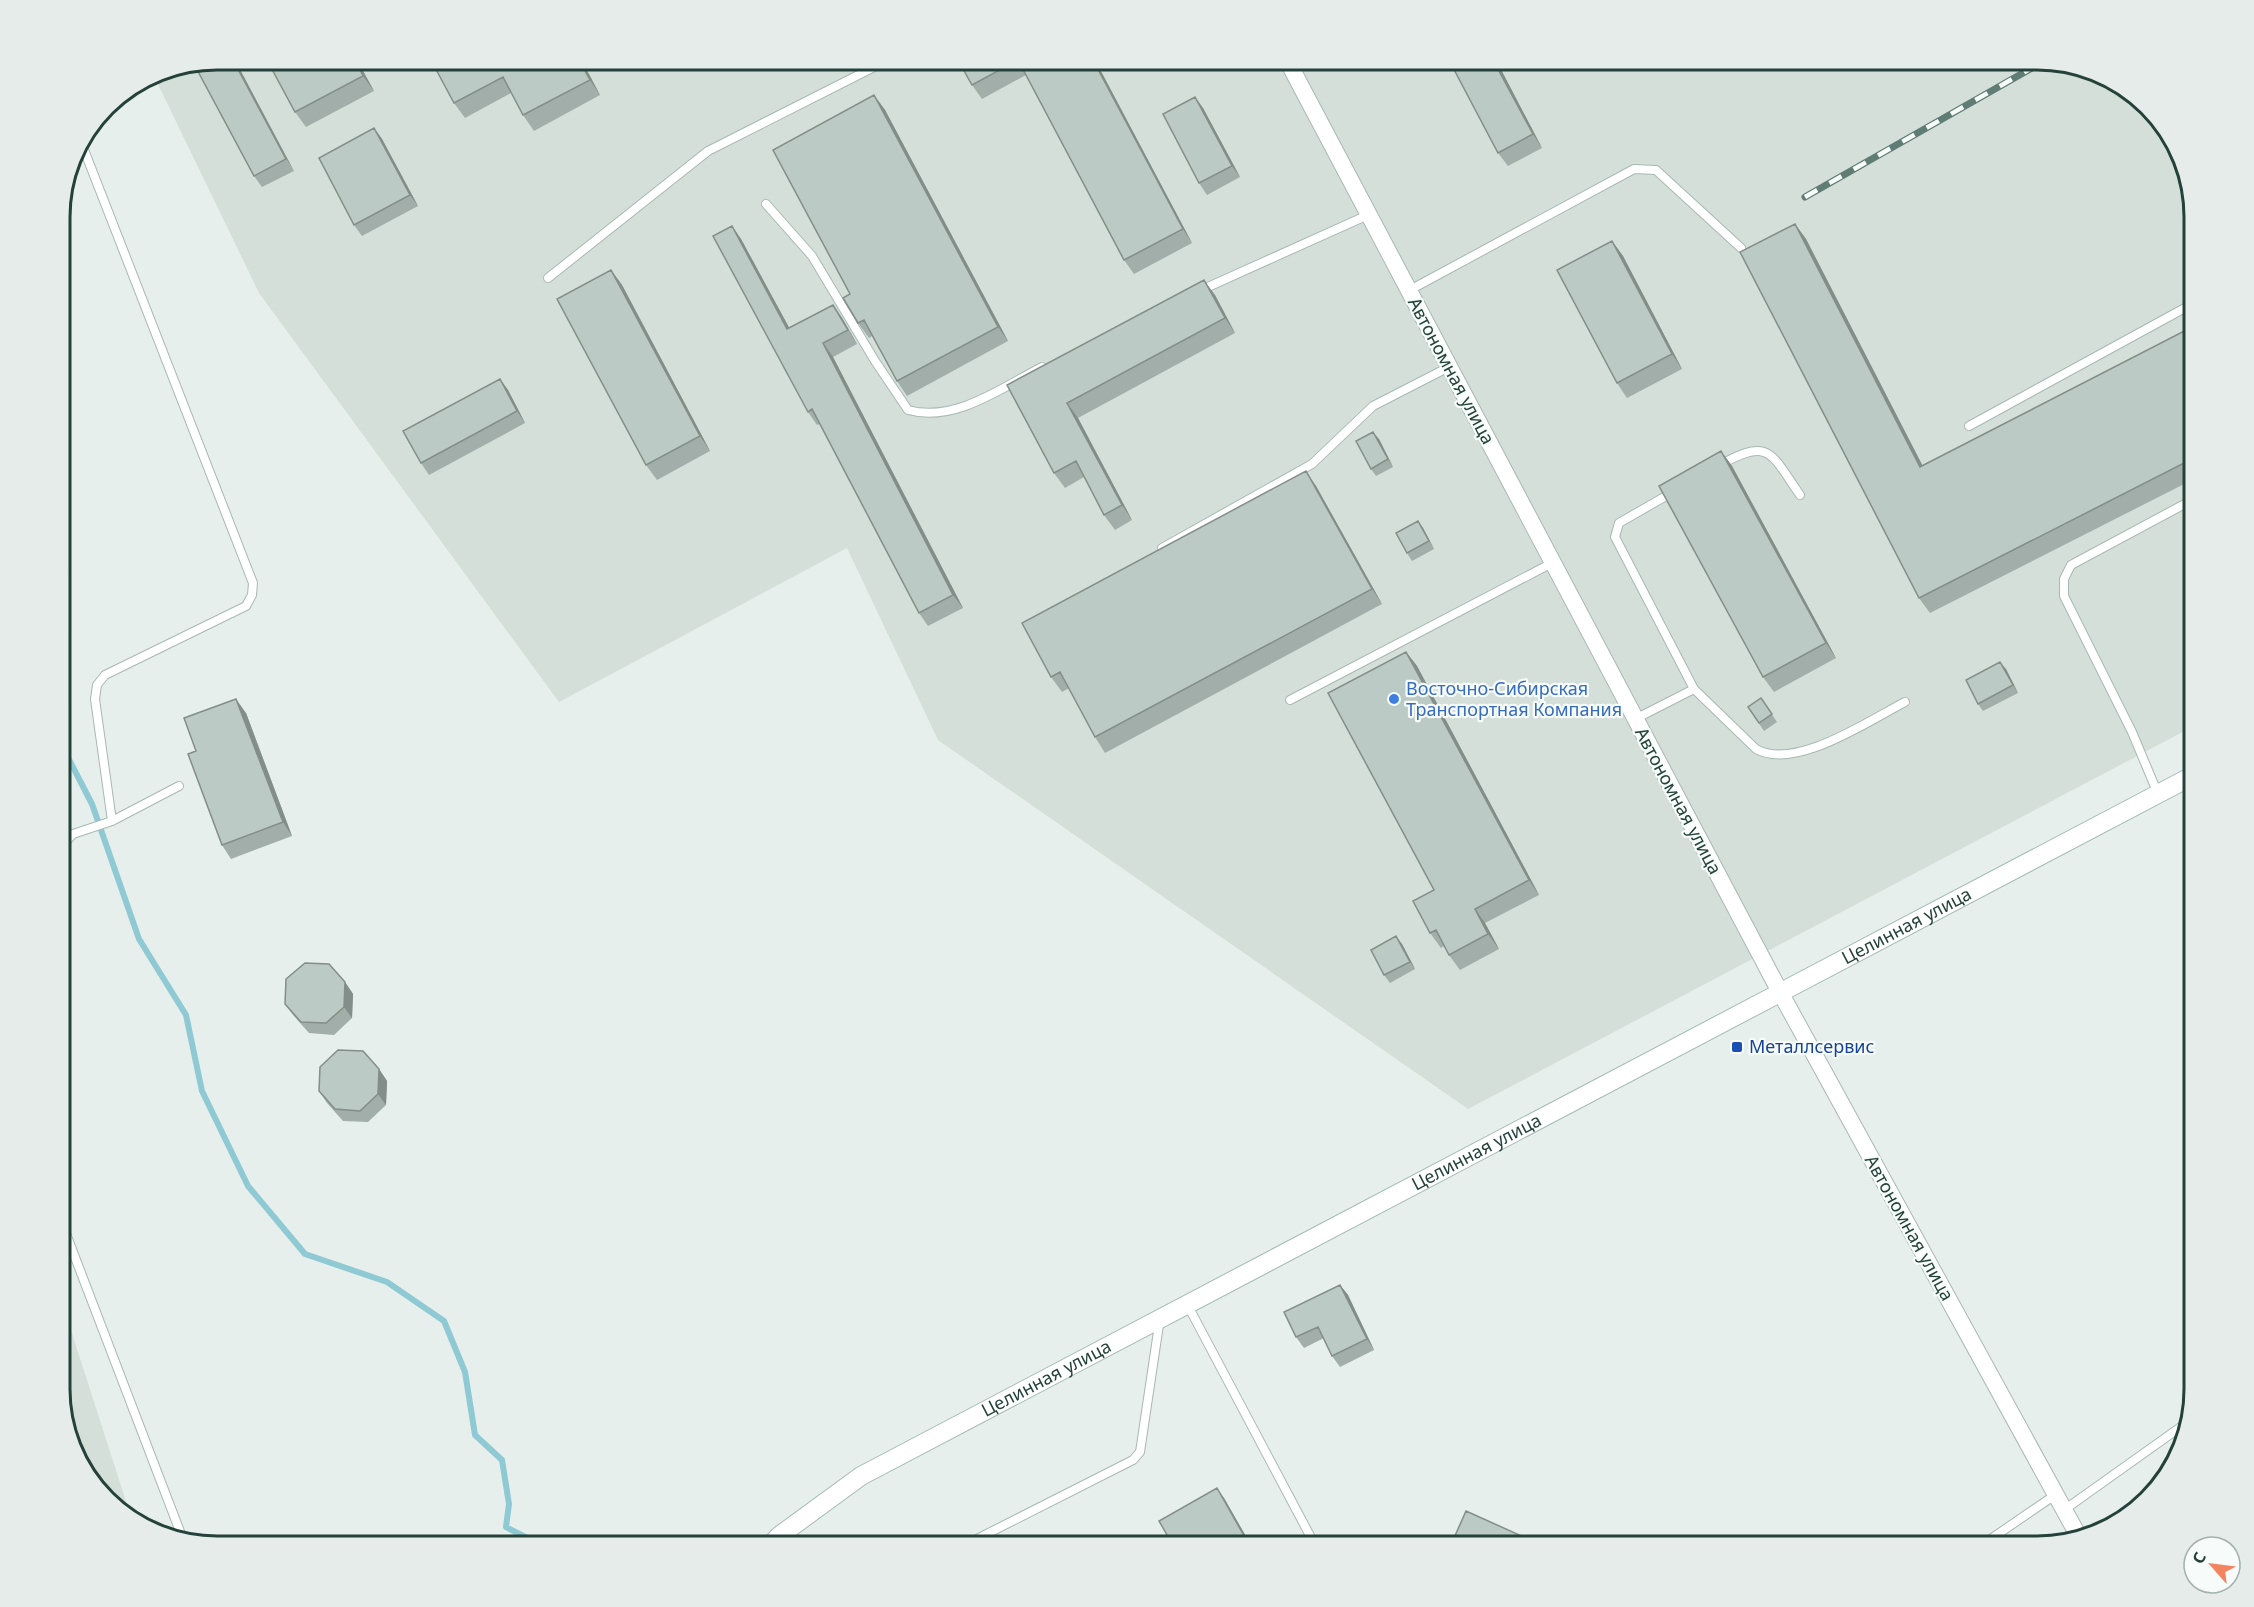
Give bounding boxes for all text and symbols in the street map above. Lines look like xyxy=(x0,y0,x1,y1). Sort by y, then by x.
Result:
street label: Автономная улица xyxy=(1403,293,1501,448)
place label: Восточно-Сибирская Транспортная Компания xyxy=(1406,676,1622,721)
marker: Восточно-Сибирская Транспортная Компания xyxy=(1387,692,1401,706)
street label: Автономная улица xyxy=(1630,723,1728,878)
street label: Целинная улица xyxy=(1837,881,1975,969)
place label: Металлсервис xyxy=(1749,1034,1874,1058)
marker: Металлсервис xyxy=(1730,1040,1744,1054)
street label: Целинная улица xyxy=(1407,1107,1545,1195)
street label: Автономная улица xyxy=(1860,1150,1960,1305)
street label: Целинная улица xyxy=(977,1334,1115,1422)
north arrow xyxy=(2182,1535,2242,1595)
text: С xyxy=(2187,1548,2211,1568)

